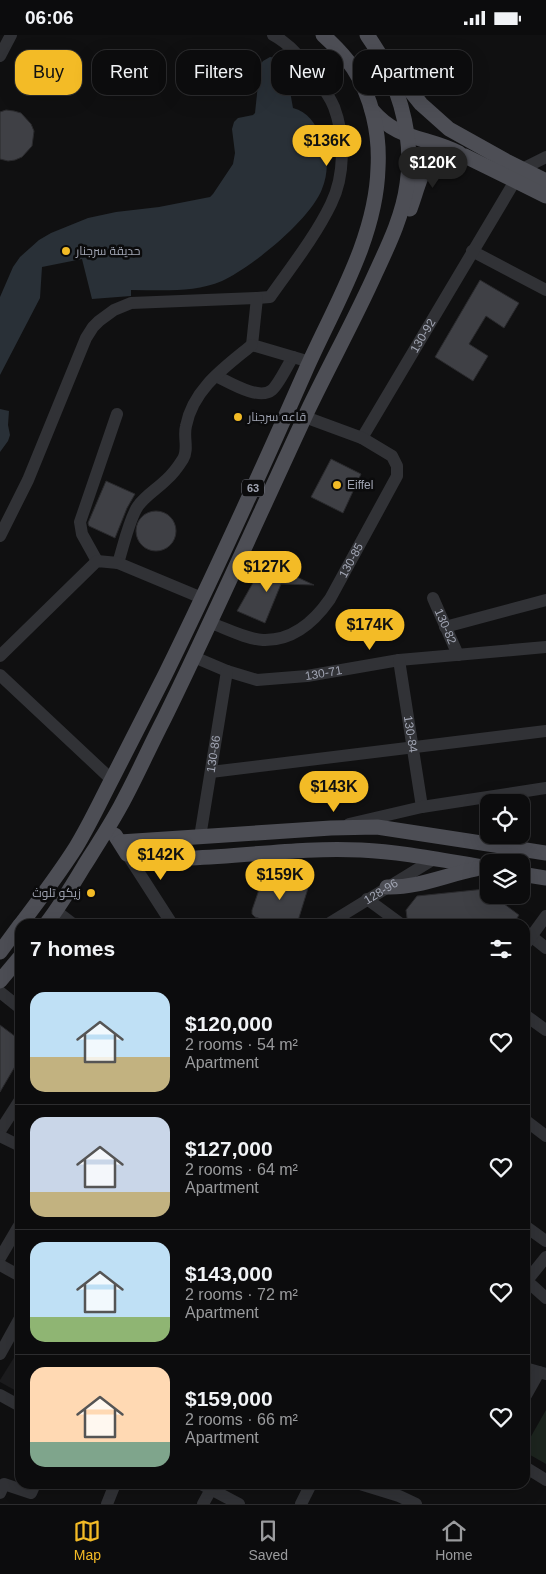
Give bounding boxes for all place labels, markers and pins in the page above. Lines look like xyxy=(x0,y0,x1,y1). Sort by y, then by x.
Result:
pin: $136K xyxy=(292,125,362,167)
pin: $120K xyxy=(398,147,468,189)
place label: حديقة سرجنار xyxy=(75,244,140,258)
marker: حديقة سرجنار xyxy=(60,245,72,257)
place label: قاعه سرجنار xyxy=(247,410,306,424)
marker: قاعه سرجنار xyxy=(232,411,244,423)
place label: Eiffel xyxy=(347,478,373,492)
marker: Eiffel xyxy=(331,479,343,491)
pin: $127K xyxy=(232,551,302,593)
pin: $174K xyxy=(335,609,405,651)
pin: $143K xyxy=(299,771,369,813)
pin: $142K xyxy=(126,839,196,881)
pin: $159K xyxy=(245,859,315,901)
place label: زيكو تلوث xyxy=(32,886,81,900)
marker: زيكو تلوث xyxy=(85,887,97,899)

